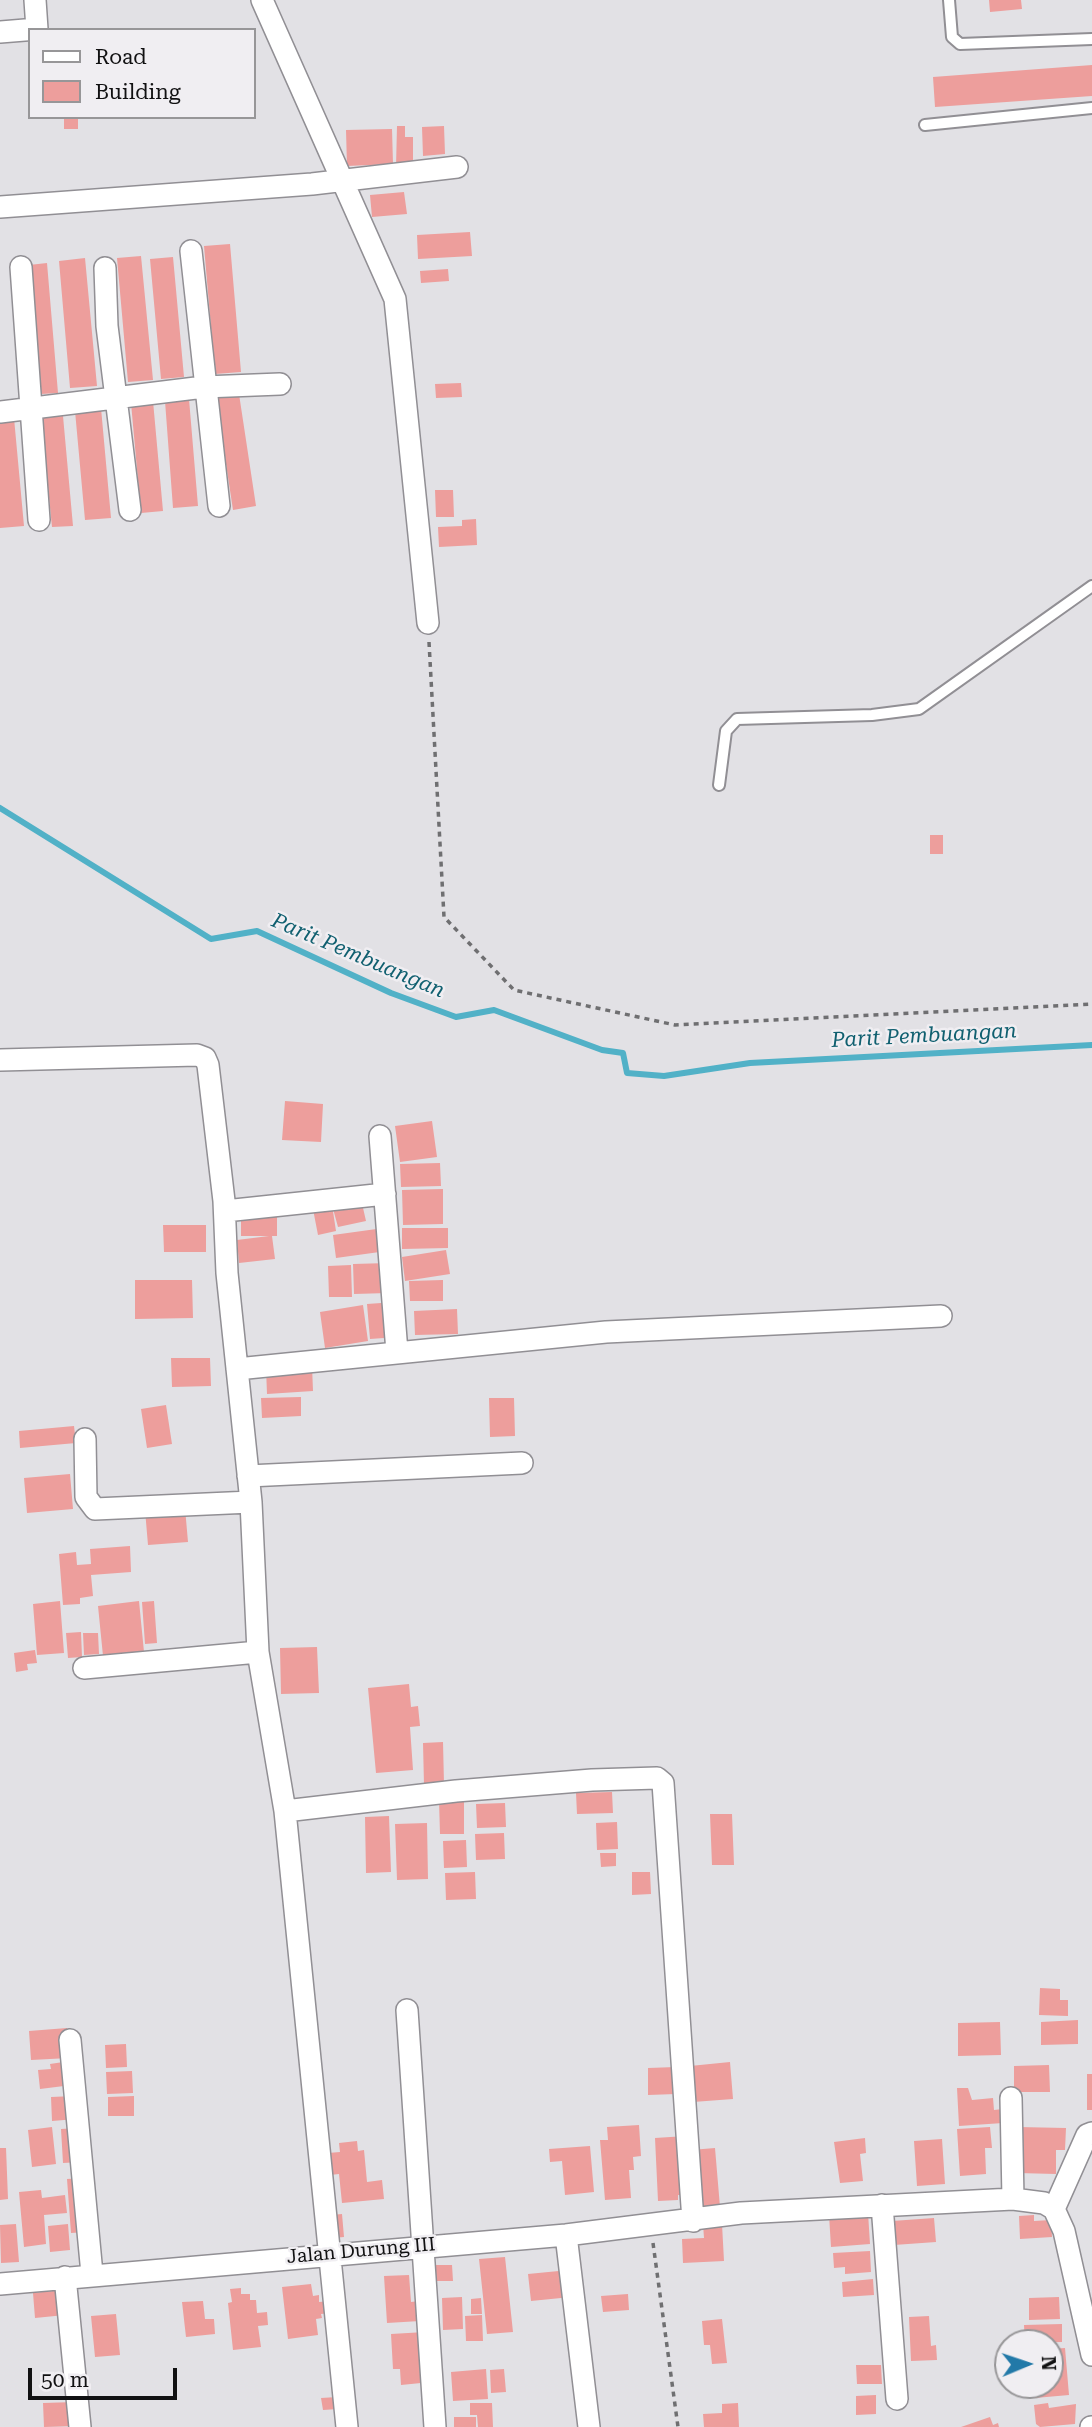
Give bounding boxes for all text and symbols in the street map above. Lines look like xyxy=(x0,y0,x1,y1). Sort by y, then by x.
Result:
legend xyxy=(28,28,256,119)
text: Road xyxy=(95,45,147,69)
text: Building xyxy=(95,80,181,104)
water label: Parit Pembuangan xyxy=(268,908,448,1004)
water label: Parit Pembuangan xyxy=(831,1019,1017,1053)
street label: Jalan Durung III xyxy=(286,2233,436,2269)
north arrow xyxy=(994,2329,1064,2399)
scale bar xyxy=(32,2354,180,2398)
text: N xyxy=(1037,2356,1060,2371)
text: 50 m xyxy=(41,2368,89,2392)

